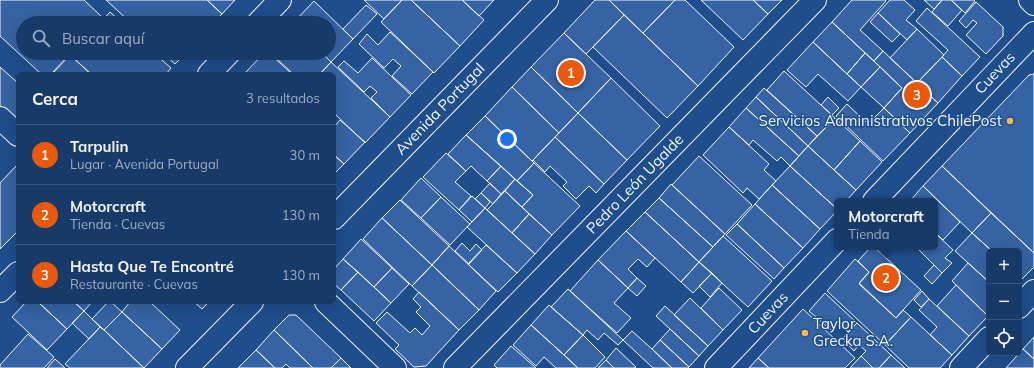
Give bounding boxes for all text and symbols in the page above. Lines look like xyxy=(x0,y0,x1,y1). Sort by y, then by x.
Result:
search box xyxy=(16,16,336,60)
icon: search xyxy=(30,27,52,49)
text: Buscar aquí xyxy=(62,29,144,48)
street label: Cuevas xyxy=(970,48,1019,98)
pin: 1 xyxy=(558,58,584,88)
street label: Avenida Portugal xyxy=(391,59,488,159)
pin: 3 xyxy=(904,80,930,110)
text: Cerca xyxy=(32,88,78,109)
text: 3 resultados xyxy=(246,90,320,106)
place label: Servicios Administrativos ChilePost xyxy=(759,111,1002,130)
marker: Servicios Administrativos ChilePost xyxy=(1005,116,1015,126)
your location xyxy=(497,129,517,149)
street label: Pedro León Ugalde xyxy=(582,130,687,238)
text: Tarpulin xyxy=(70,137,128,156)
text: 1 xyxy=(41,147,49,163)
text: 30 m xyxy=(290,147,320,163)
text: Lugar · Avenida Portugal xyxy=(70,156,219,172)
text: Motorcraft xyxy=(70,197,146,216)
popup xyxy=(834,198,938,250)
text: 2 xyxy=(41,207,49,223)
text: 130 m xyxy=(282,207,320,223)
text: Motorcraft xyxy=(848,207,924,226)
text: Tienda · Cuevas xyxy=(70,216,165,232)
text: Tienda xyxy=(848,226,889,242)
map controls xyxy=(986,248,1022,356)
button: + xyxy=(986,248,1022,284)
text: Hasta Que Te Encontré xyxy=(70,257,234,276)
pin: 2 xyxy=(873,263,899,293)
text: 3 xyxy=(41,267,49,283)
text: 130 m xyxy=(282,267,320,283)
text: Restaurante · Cuevas xyxy=(70,276,198,292)
button: − xyxy=(986,284,1022,320)
street label: Cuevas xyxy=(743,288,792,338)
place label: Taylor Grecka S.A. xyxy=(813,314,893,350)
button: locate xyxy=(986,320,1022,356)
marker: Taylor Grecka S.A. xyxy=(800,328,810,338)

